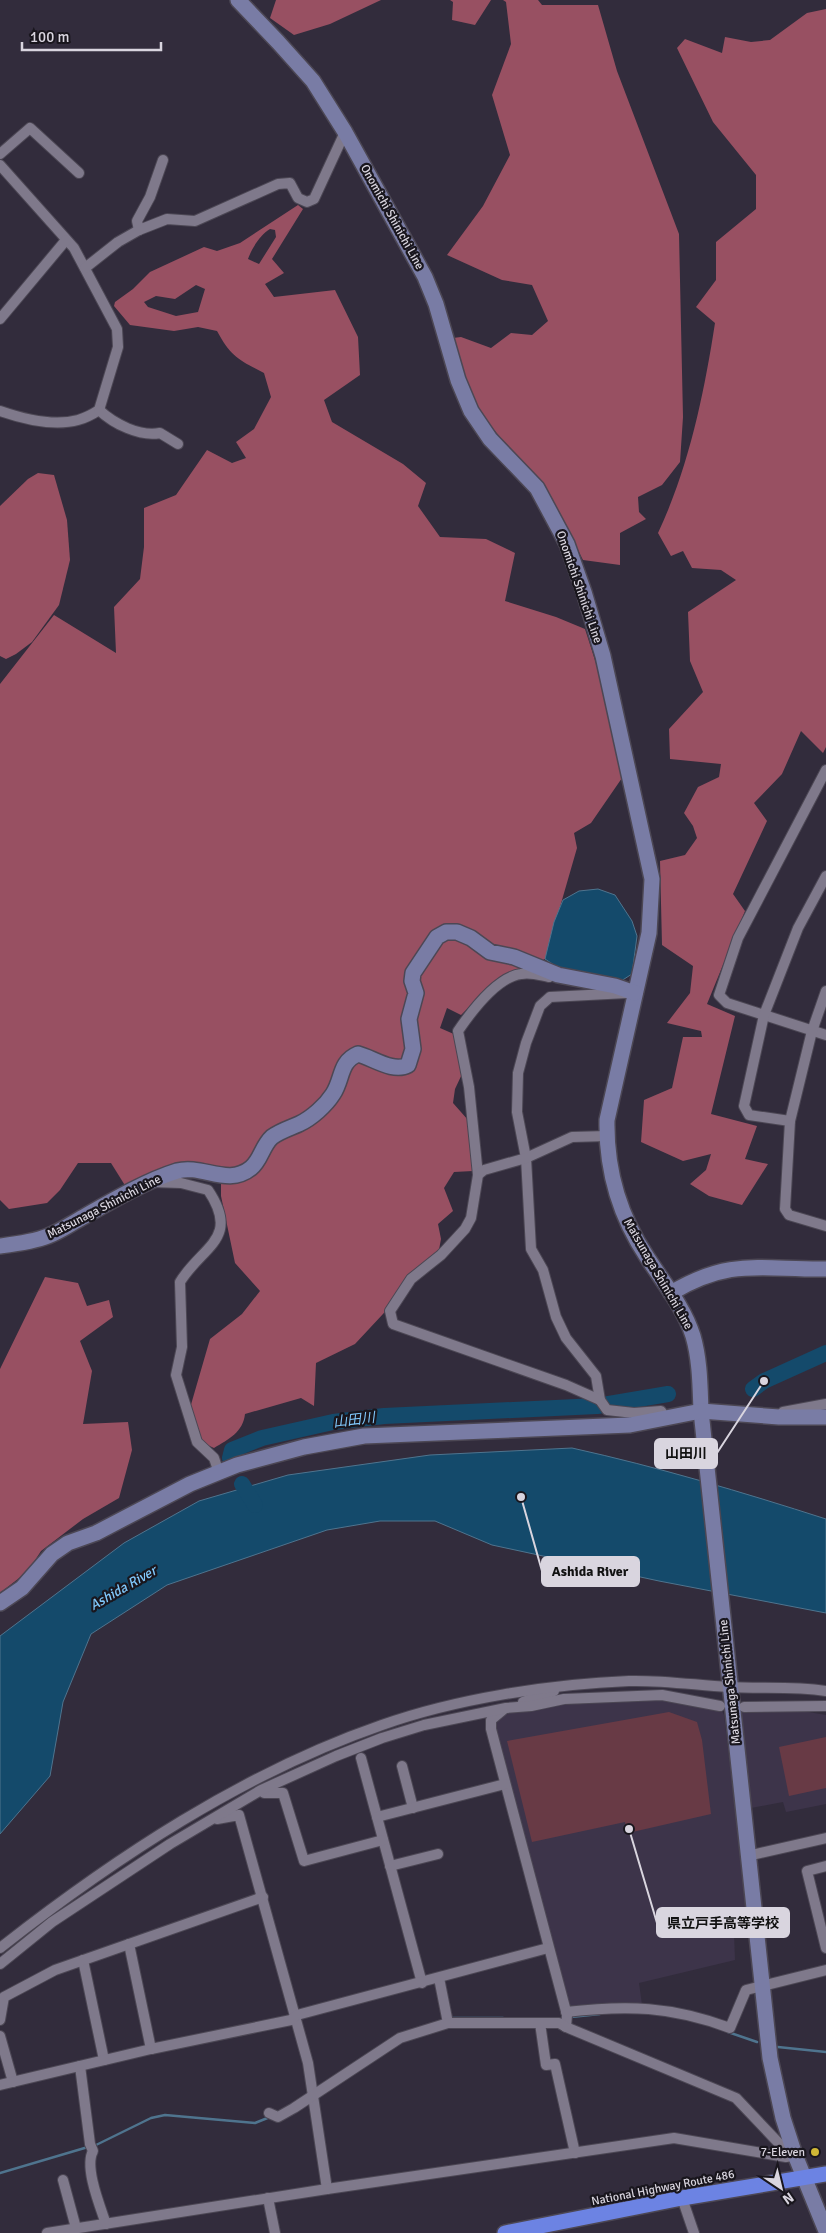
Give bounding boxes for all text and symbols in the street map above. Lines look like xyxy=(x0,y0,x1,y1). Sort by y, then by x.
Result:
scale bar xyxy=(22,20,161,52)
text: 100 m xyxy=(30,28,70,46)
street label: Onomichi Shinichi Line xyxy=(357,162,427,272)
street label: Onomichi Shinichi Line xyxy=(553,529,605,645)
street label: Matsunaga Shinichi Line xyxy=(45,1172,163,1242)
street label: Matsunaga Shinichi Line xyxy=(620,1216,696,1332)
water label: 山田川 xyxy=(332,1409,378,1431)
callout: 山田川 xyxy=(655,1439,717,1468)
text: 山田川 xyxy=(665,1445,707,1462)
callout: Ashida River xyxy=(542,1557,639,1586)
water label: Ashida River xyxy=(87,1561,161,1614)
text: Ashida River xyxy=(552,1563,629,1580)
street label: Matsunaga Shinichi Line xyxy=(716,1619,744,1745)
callout: 県立戸手高等学校 xyxy=(657,1908,789,1937)
text: 県立戸手高等学校 xyxy=(667,1915,779,1932)
place label: 7-Eleven xyxy=(760,2145,805,2160)
marker: 7-Eleven xyxy=(809,2146,821,2158)
north arrow xyxy=(756,2163,806,2213)
street label: National Highway Route 486 xyxy=(590,2167,736,2209)
text: N xyxy=(779,2188,797,2208)

